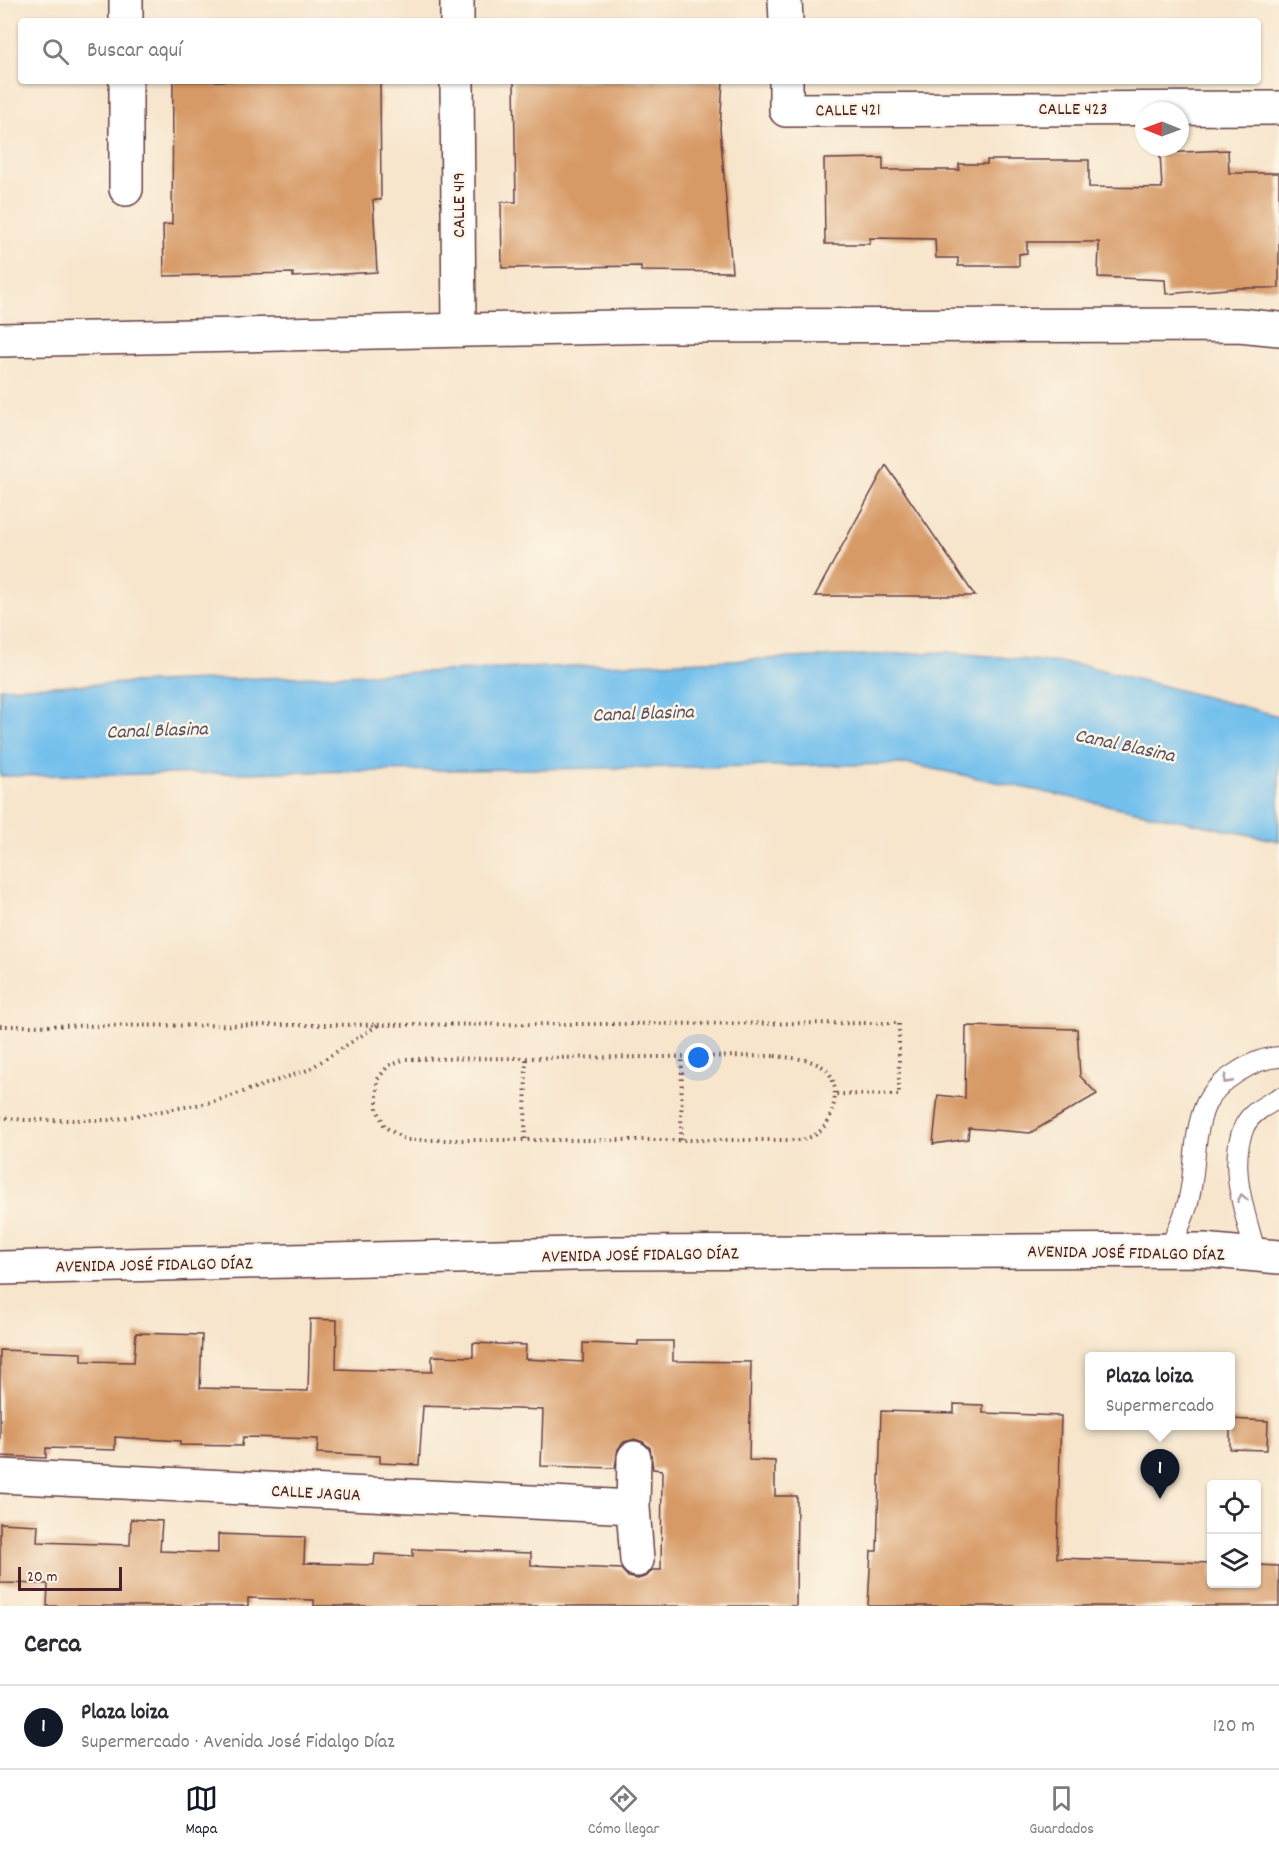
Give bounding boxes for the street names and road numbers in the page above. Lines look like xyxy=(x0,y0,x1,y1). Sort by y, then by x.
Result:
street label: CALLE 421 xyxy=(815,98,881,125)
street label: CALLE 423 xyxy=(1038,98,1108,123)
street label: CALLE 419 xyxy=(448,172,473,238)
street label: AVENIDA JOSÉ FIDALGO DÍAZ xyxy=(1027,1240,1225,1269)
street label: AVENIDA JOSÉ FIDALGO DÍAZ xyxy=(541,1242,739,1271)
street label: AVENIDA JOSÉ FIDALGO DÍAZ xyxy=(55,1252,253,1281)
street label: CALLE JAGUA xyxy=(270,1480,361,1509)

